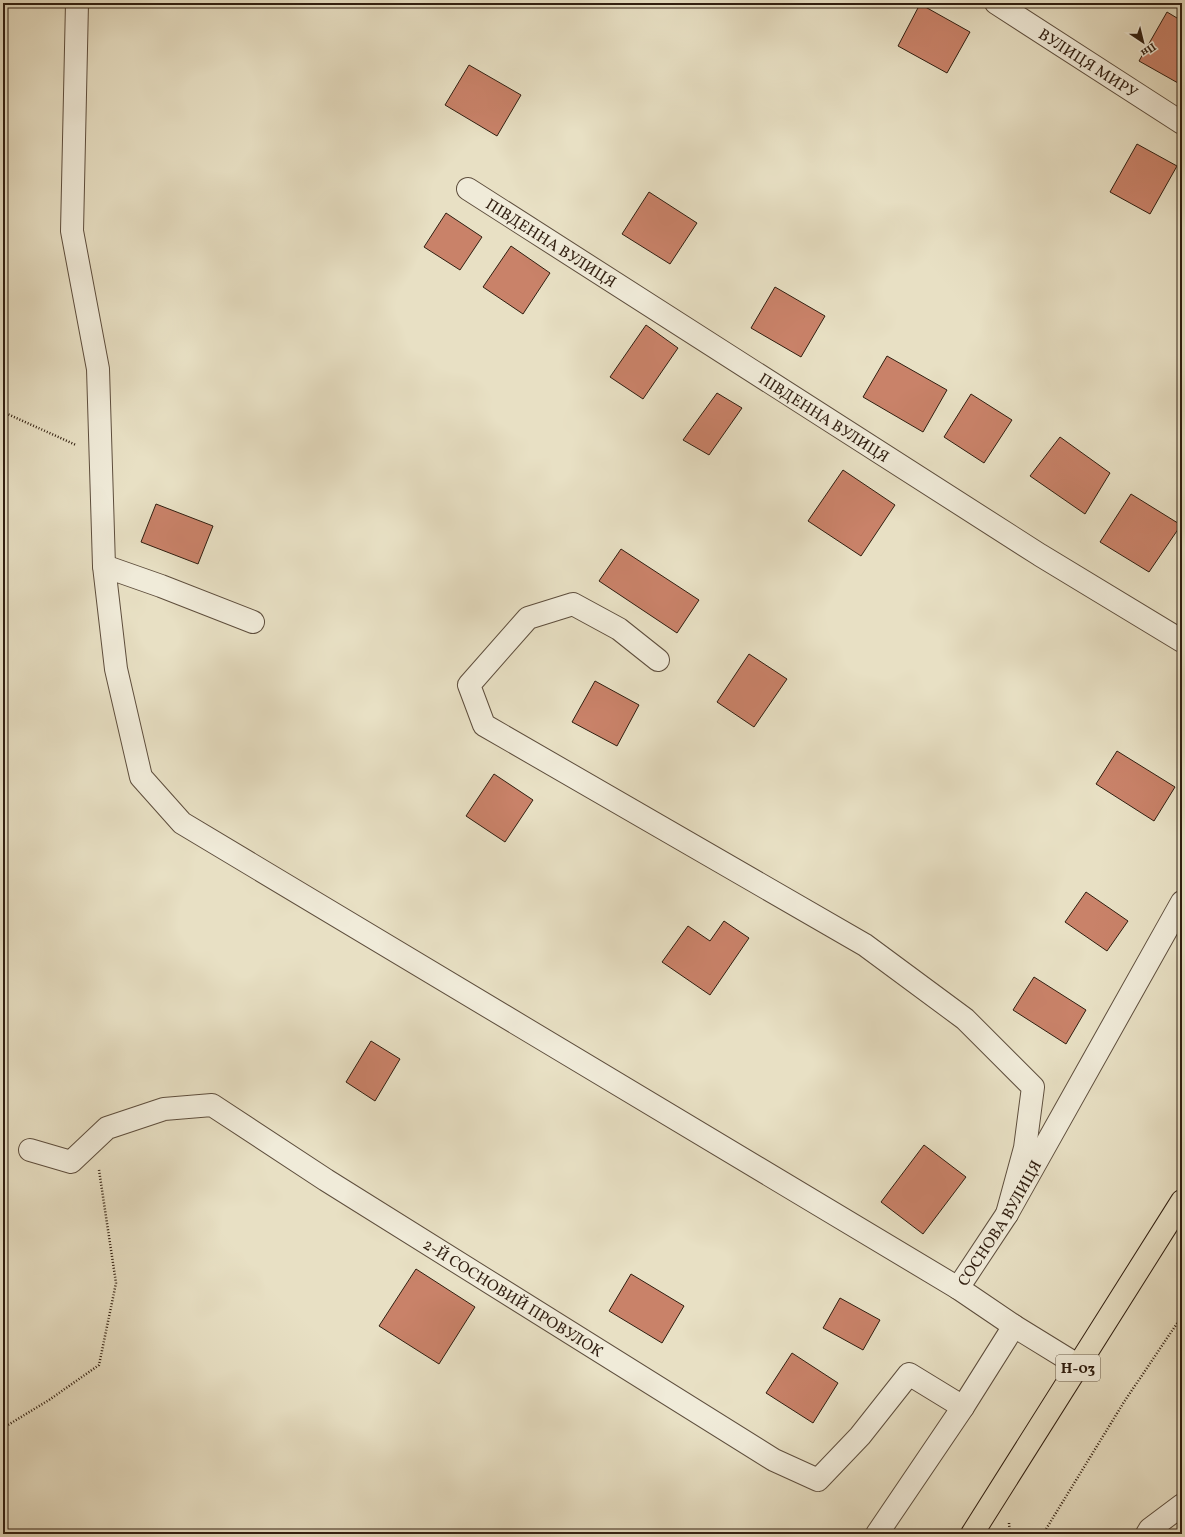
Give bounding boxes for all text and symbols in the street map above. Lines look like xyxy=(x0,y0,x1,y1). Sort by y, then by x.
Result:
north arrow xyxy=(1123,22,1163,62)
street label: ВУЛИЦЯ МИРУ xyxy=(1033,24,1142,105)
text: Пн xyxy=(1137,38,1159,60)
street label: ПІВДЕННА ВУЛИЦЯ xyxy=(481,194,620,294)
street label: ПІВДЕННА ВУЛИЦЯ xyxy=(754,369,893,469)
street label: СОСНОВА ВУЛИЦЯ xyxy=(953,1157,1048,1291)
street label: 2-Й СОСНОВИЙ ПРОВУЛОК xyxy=(418,1234,607,1363)
road number: Н-03 xyxy=(1056,1355,1100,1381)

